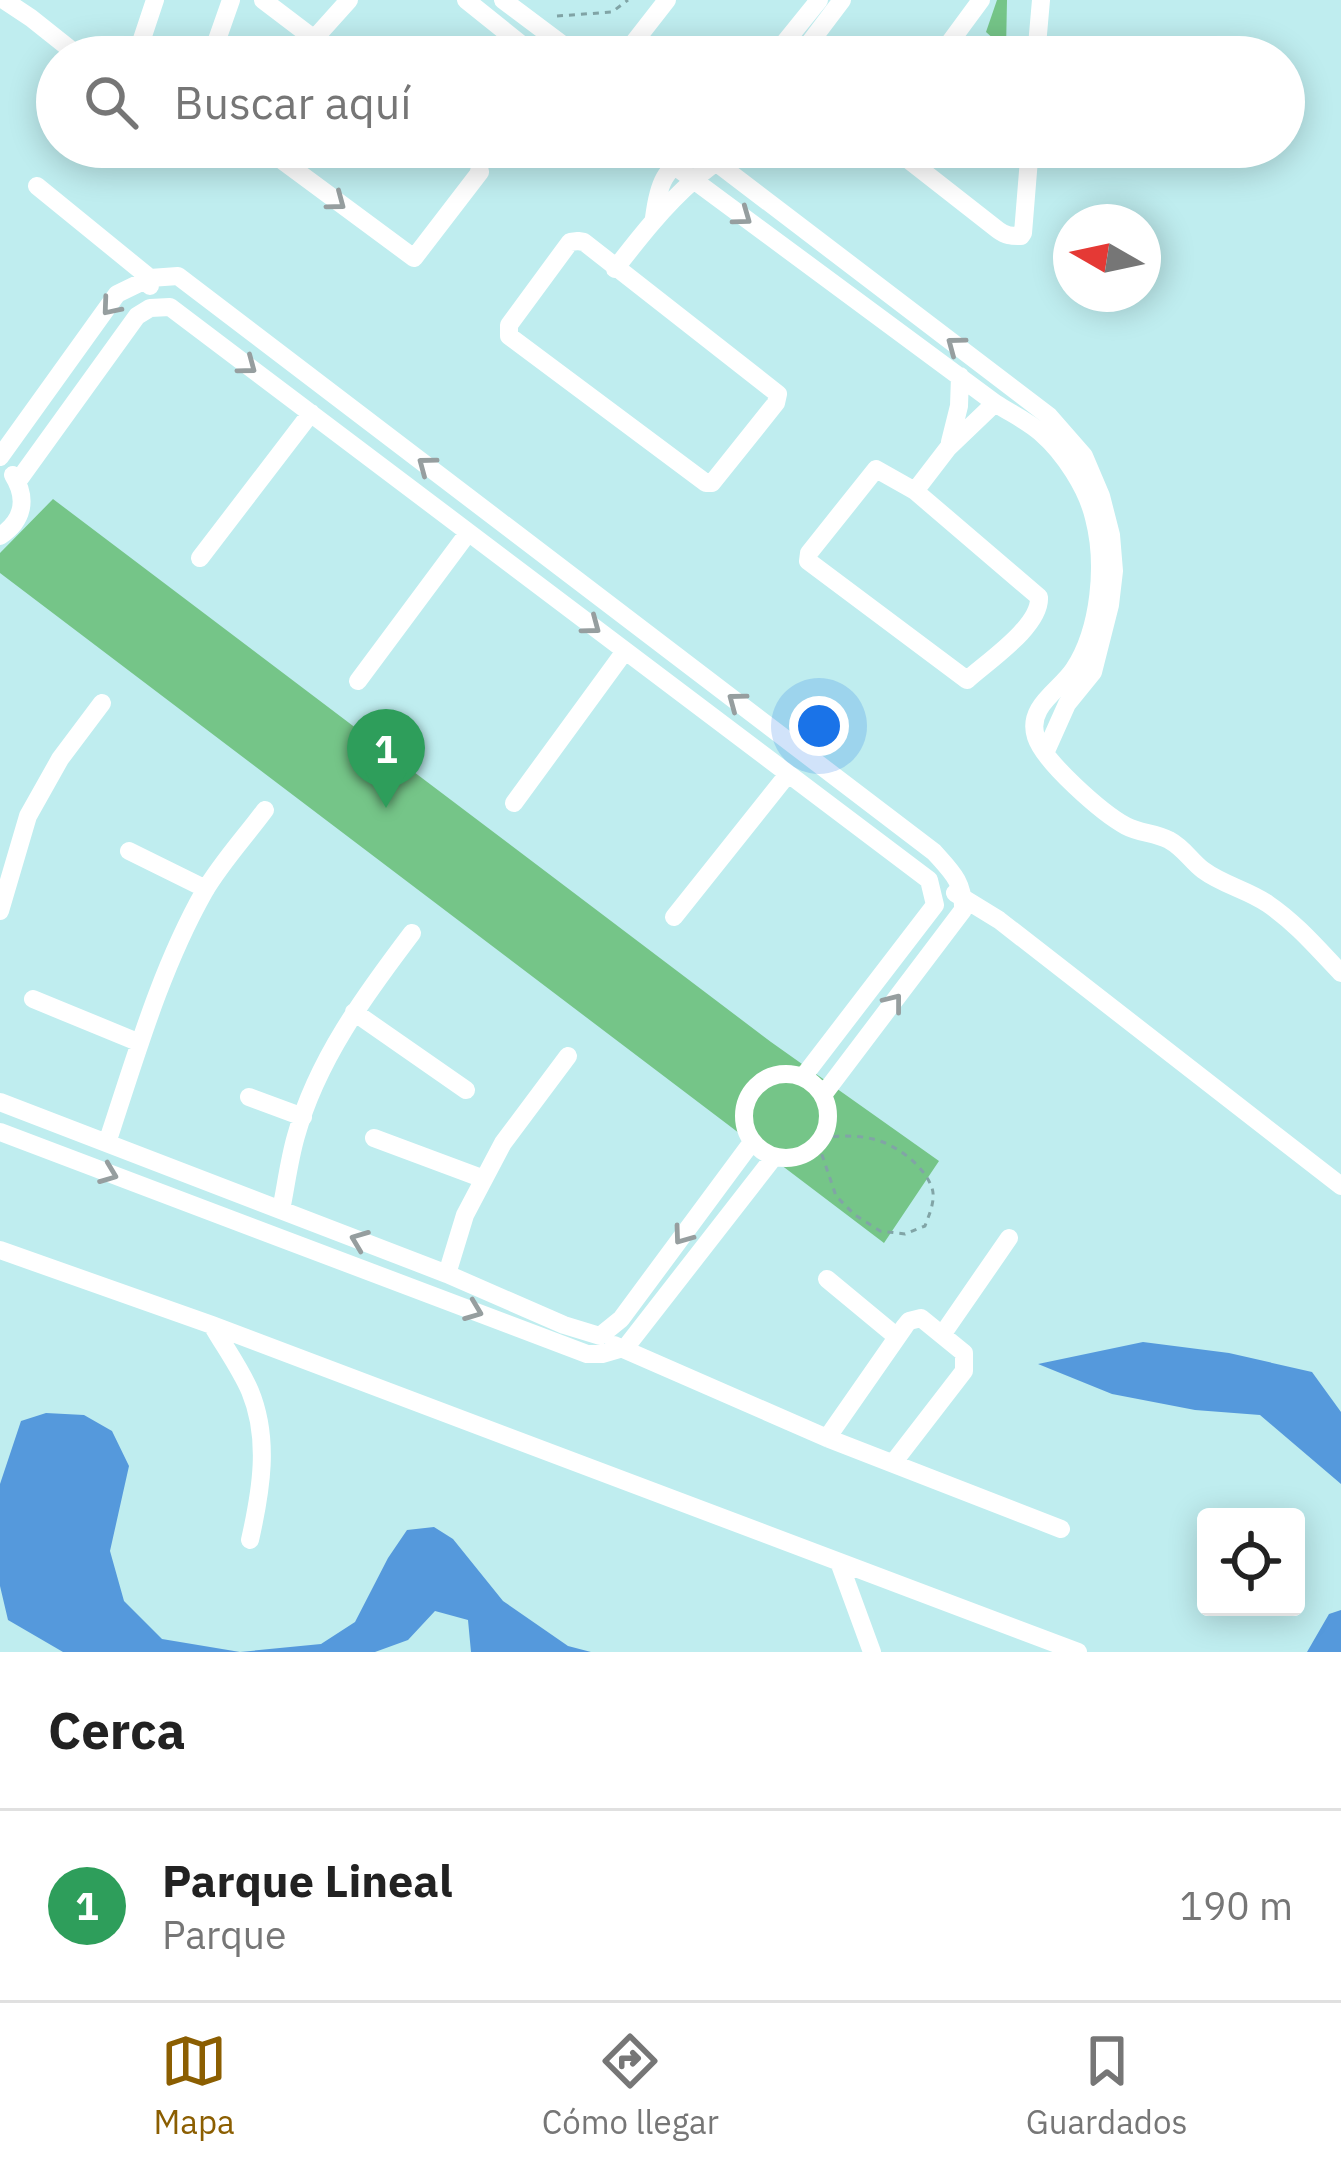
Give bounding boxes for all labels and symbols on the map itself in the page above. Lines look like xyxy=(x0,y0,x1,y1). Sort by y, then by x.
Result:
one-way arrow xyxy=(324,188,346,209)
one-way arrow xyxy=(730,202,751,224)
north arrow xyxy=(1053,204,1161,312)
one-way arrow xyxy=(103,293,124,315)
one-way arrow xyxy=(947,338,968,360)
one-way arrow xyxy=(234,351,256,373)
one-way arrow xyxy=(417,458,439,479)
one-way arrow xyxy=(579,612,600,634)
one-way arrow xyxy=(728,694,749,716)
your location xyxy=(789,696,849,756)
pin: 1 xyxy=(347,709,425,808)
one-way arrow xyxy=(880,994,901,1016)
one-way arrow xyxy=(98,1159,119,1184)
one-way arrow xyxy=(674,1223,696,1245)
one-way arrow xyxy=(349,1230,370,1255)
one-way arrow xyxy=(463,1297,484,1322)

